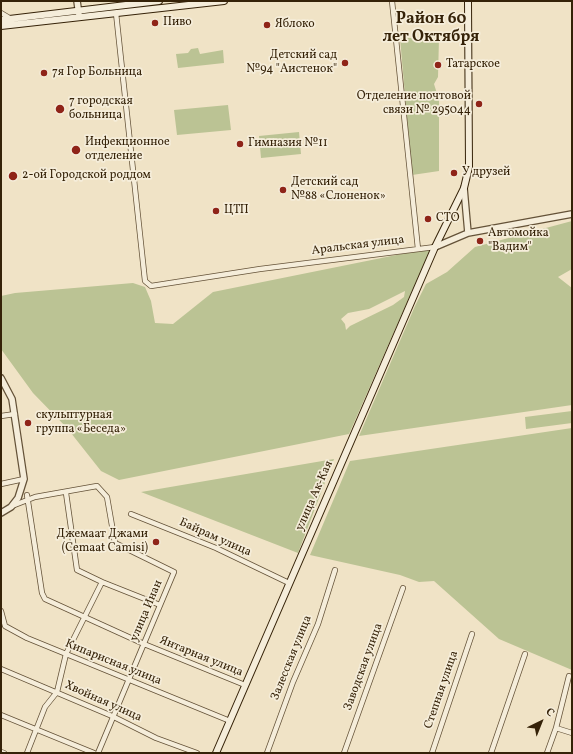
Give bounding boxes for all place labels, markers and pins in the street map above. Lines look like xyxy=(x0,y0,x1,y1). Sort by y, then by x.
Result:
place label: Пиво xyxy=(163,16,192,30)
marker: Пиво xyxy=(150,18,160,28)
place label: Яблоко xyxy=(275,18,315,32)
marker: Яблоко xyxy=(262,20,272,30)
place label: Детский сад №94 "Аистенок" xyxy=(246,49,337,77)
marker: Детский сад №94 "Аистенок" xyxy=(340,58,350,68)
place label: Татарское xyxy=(446,58,500,72)
marker: Татарское xyxy=(433,60,443,70)
place label: 7я Гор Больница xyxy=(52,66,142,80)
marker: 7я Гор Больница xyxy=(39,68,49,78)
place label: Отделение почтовой связи № 295044 xyxy=(357,90,471,118)
place label: 7 городская больница xyxy=(69,95,133,123)
marker: Отделение почтовой связи № 295044 xyxy=(474,99,484,109)
marker: 7 городская больница xyxy=(54,103,66,115)
place label: Инфекционное отделение xyxy=(85,136,170,164)
place label: Гимназия №11 xyxy=(248,137,328,151)
marker: Гимназия №11 xyxy=(235,139,245,149)
marker: Инфекционное отделение xyxy=(70,144,82,156)
place label: У друзей xyxy=(462,166,510,180)
marker: У друзей xyxy=(449,168,459,178)
place label: 2-ой Городской роддом xyxy=(22,169,151,183)
marker: 2-ой Городской роддом xyxy=(7,170,19,182)
place label: Детский сад №88 «Слоненок» xyxy=(291,176,386,204)
marker: Детский сад №88 «Слоненок» xyxy=(278,185,288,195)
place label: ЦТП xyxy=(224,204,249,218)
marker: ЦТП xyxy=(211,206,221,216)
place label: СТО xyxy=(436,212,460,226)
marker: СТО xyxy=(423,214,433,224)
place label: Автомойка "Вадим" xyxy=(488,227,549,255)
marker: Автомойка "Вадим" xyxy=(475,236,485,246)
place label: скульптурная группа «Беседа» xyxy=(36,409,126,437)
marker: скульптурная группа «Беседа» xyxy=(23,418,33,428)
place label: Джемаат Джами (Cemaat Camisi) xyxy=(56,528,148,556)
marker: Джемаат Джами (Cemaat Camisi) xyxy=(151,537,161,547)

